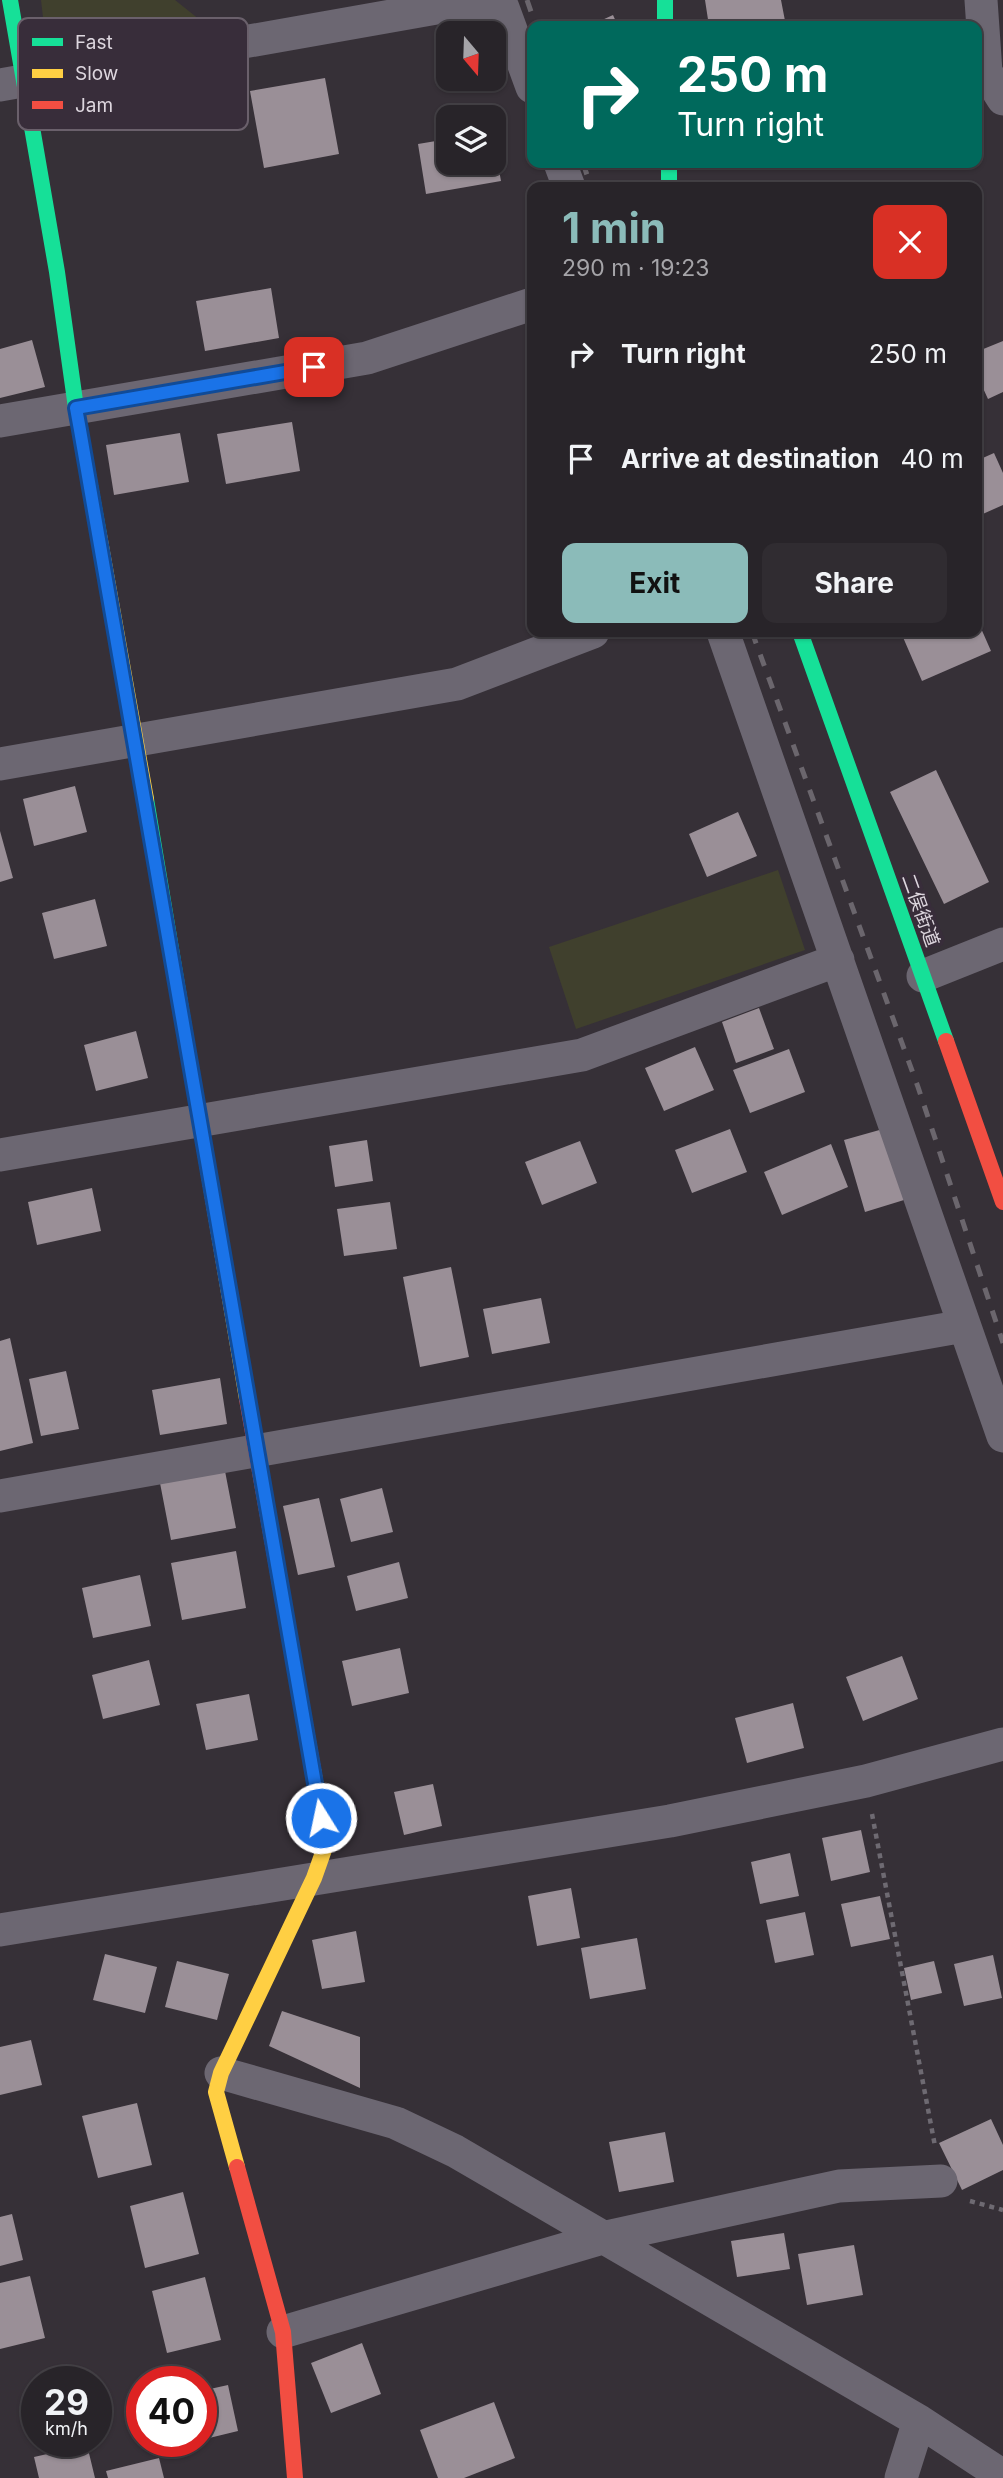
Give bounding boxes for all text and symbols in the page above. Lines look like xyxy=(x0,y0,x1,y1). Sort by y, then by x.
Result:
legend xyxy=(18,18,248,130)
north arrow xyxy=(436,21,506,91)
map controls xyxy=(436,21,506,175)
text: Fast xyxy=(75,31,113,54)
text: 250 m xyxy=(677,45,829,104)
icon: right xyxy=(562,49,653,140)
text: Slow xyxy=(75,62,118,85)
text: Jam xyxy=(75,94,113,117)
button: layers xyxy=(436,105,506,175)
text: Turn right xyxy=(677,105,824,144)
text: 1 min xyxy=(562,202,666,253)
button: close xyxy=(873,205,947,279)
text: 290 m · 19:23 xyxy=(562,254,709,282)
icon: right xyxy=(562,335,600,373)
pin xyxy=(284,337,344,397)
text: Turn right xyxy=(621,338,746,369)
text: 250 m xyxy=(869,338,947,369)
icon: arrive xyxy=(295,348,333,386)
icon: arrive xyxy=(562,440,600,478)
text: Arrive at destination xyxy=(621,443,880,474)
text: 40 m xyxy=(901,443,964,474)
button: Exit xyxy=(562,543,748,623)
button: Share xyxy=(762,543,947,623)
street label: 二俣街道 xyxy=(897,871,944,950)
position arrow xyxy=(284,1781,358,1855)
speed limit sign: 40 xyxy=(126,2366,217,2457)
text: 29 xyxy=(44,2381,89,2423)
text: km/h xyxy=(45,2418,88,2439)

